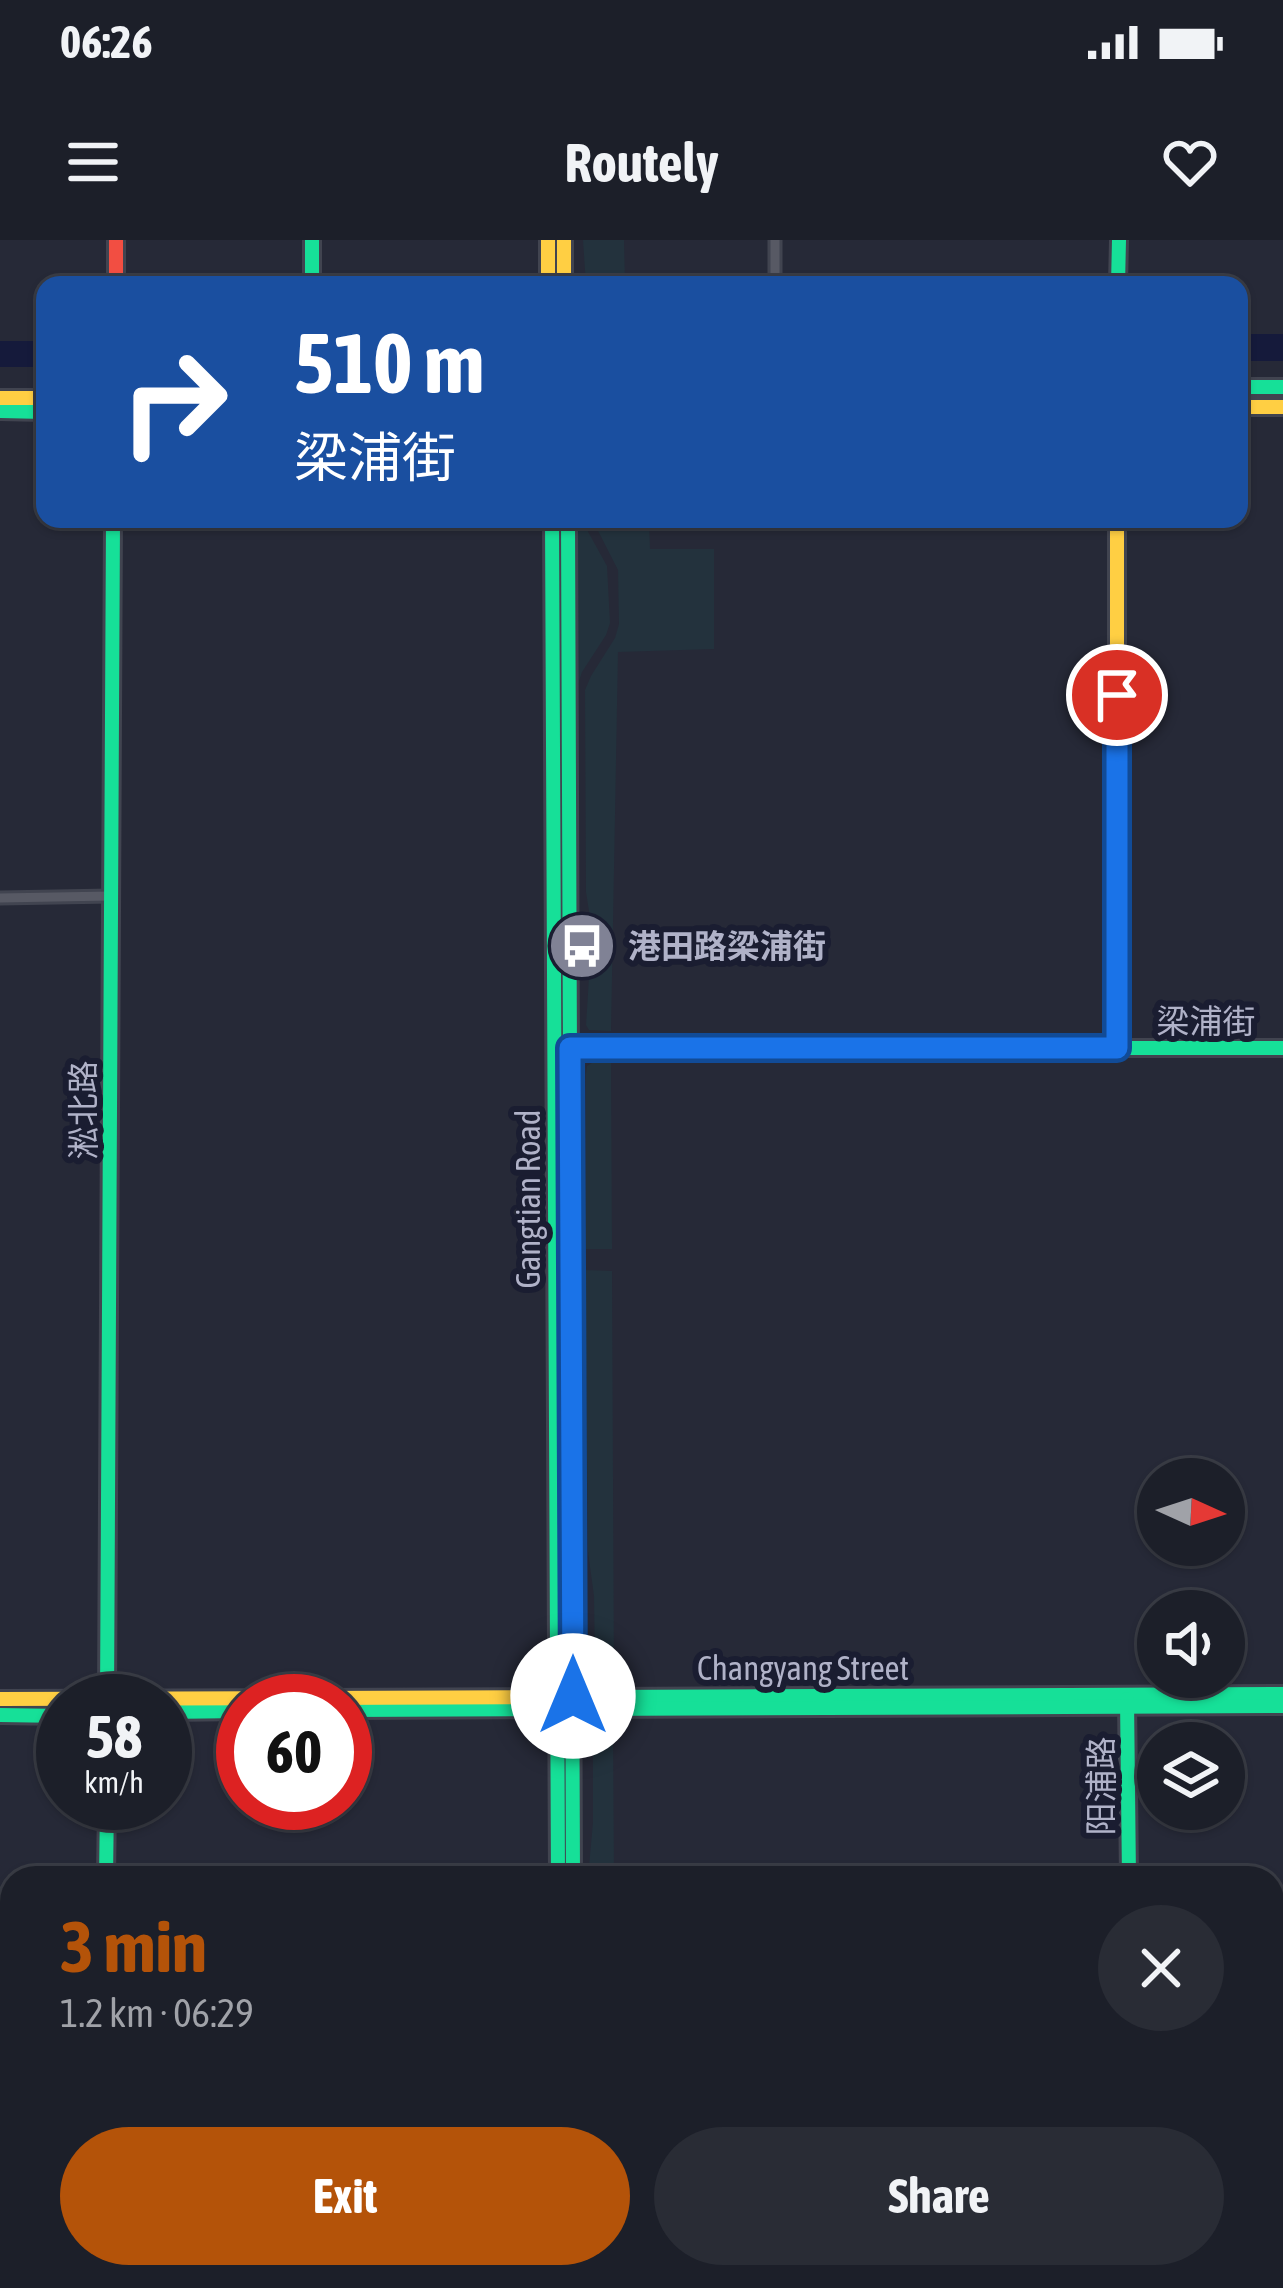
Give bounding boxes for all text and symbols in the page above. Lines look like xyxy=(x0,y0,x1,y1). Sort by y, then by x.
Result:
text: 06:26 xyxy=(60,16,153,68)
icon: menu xyxy=(60,129,126,195)
icon: heart xyxy=(1157,129,1223,195)
text: Routely xyxy=(564,132,719,193)
text: 510 m xyxy=(294,315,484,411)
icon: right xyxy=(96,324,252,480)
text: 梁浦街 xyxy=(294,427,456,488)
pin xyxy=(1066,644,1168,746)
icon: arrive xyxy=(1084,662,1150,728)
bus stop icon: 港田路梁浦街 xyxy=(547,911,617,981)
place label: 港田路梁浦街 xyxy=(628,927,826,965)
street label: 梁浦街 xyxy=(1157,1002,1256,1040)
street label: 淞北路 xyxy=(64,1061,102,1160)
street label: Gangtian Road xyxy=(509,1110,547,1289)
north arrow xyxy=(1137,1458,1245,1566)
map controls xyxy=(1137,1458,1245,1830)
button: sound xyxy=(1137,1590,1245,1698)
position arrow xyxy=(510,1633,636,1759)
street label: Changyang Street xyxy=(697,1649,909,1687)
speed limit sign: 60 xyxy=(216,1674,372,1830)
text: 58 xyxy=(86,1702,142,1771)
button: layers xyxy=(1137,1722,1245,1830)
street label: 阳浦路 xyxy=(1082,1737,1120,1836)
text: km/h xyxy=(84,1765,144,1799)
text: 3 min xyxy=(60,1905,207,1987)
button: close xyxy=(1098,1905,1224,2031)
text: 1.2 km · 06:29 xyxy=(60,1991,253,2035)
button: Exit xyxy=(60,2127,630,2265)
button: Share xyxy=(654,2127,1224,2265)

